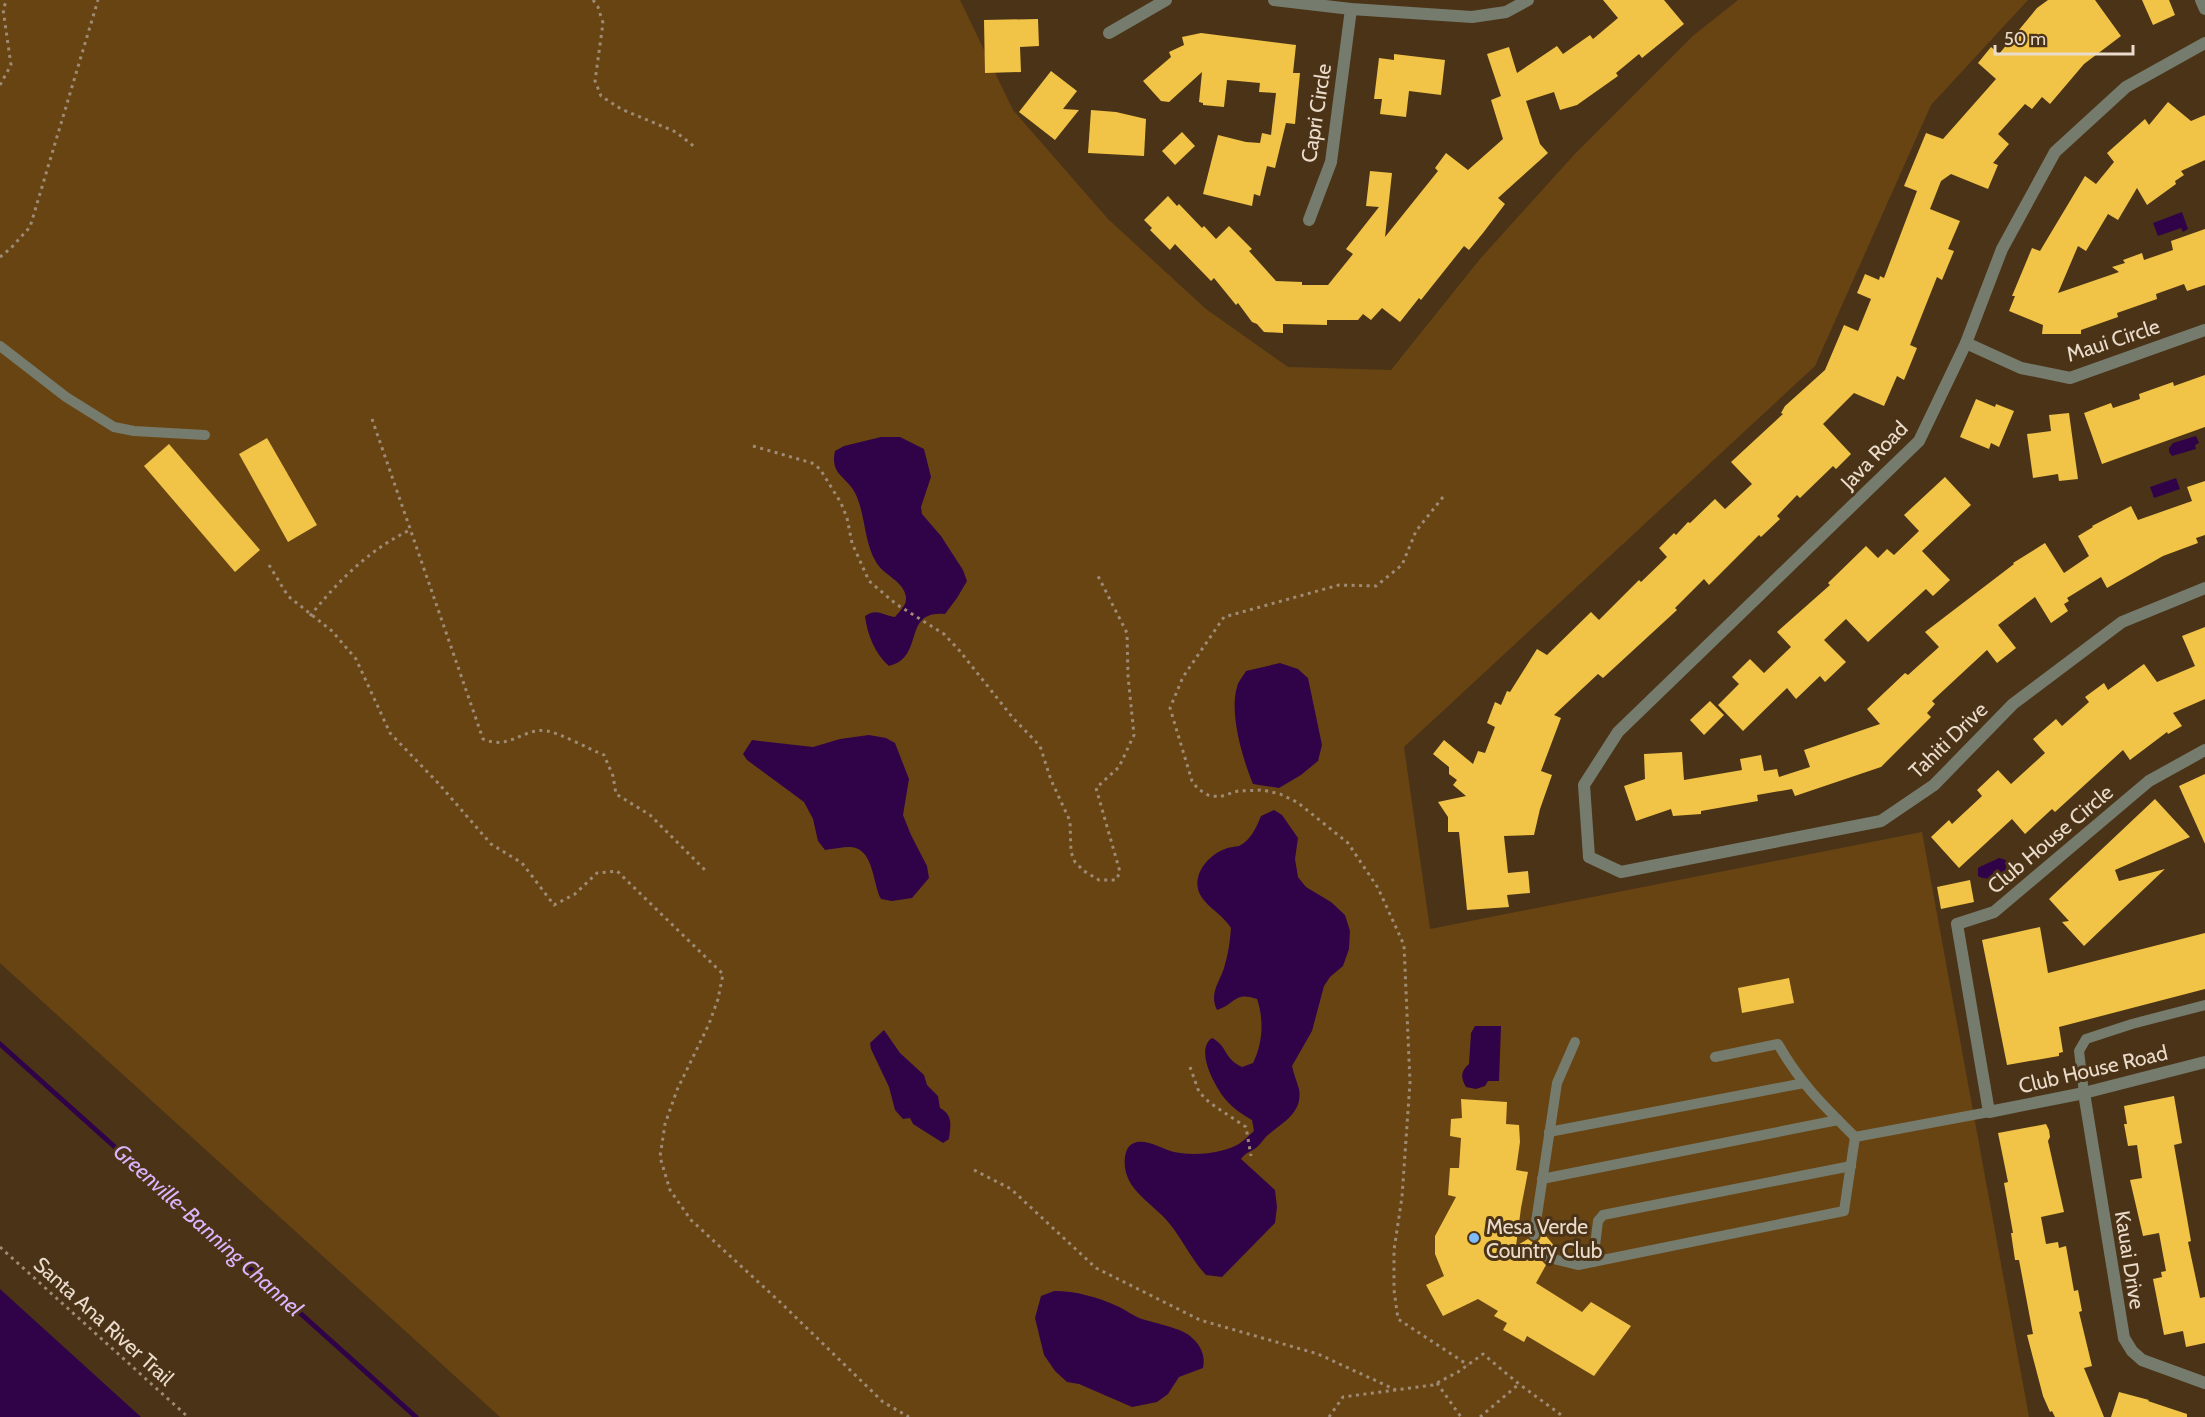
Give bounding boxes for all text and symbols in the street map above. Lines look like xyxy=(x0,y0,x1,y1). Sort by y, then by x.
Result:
scale bar xyxy=(1995,18,2133,56)
text: 50 m xyxy=(2004,28,2046,50)
street label: Capri Circle xyxy=(1296,61,1336,164)
street label: Maui Circle xyxy=(2063,313,2163,367)
street label: Java Road xyxy=(1835,416,1913,495)
street label: Tahiti Drive xyxy=(1904,696,1993,783)
street label: Club House Circle xyxy=(1982,779,2118,899)
street label: Club House Road xyxy=(2016,1040,2170,1098)
water label: Greenville-Banning Channel xyxy=(108,1138,309,1323)
street label: Kauai Drive xyxy=(2110,1209,2150,1311)
place label: Mesa Verde Country Club xyxy=(1486,1214,1602,1263)
marker: Mesa Verde Country Club xyxy=(1467,1231,1481,1245)
street label: Santa Ana River Trail xyxy=(29,1252,179,1390)

